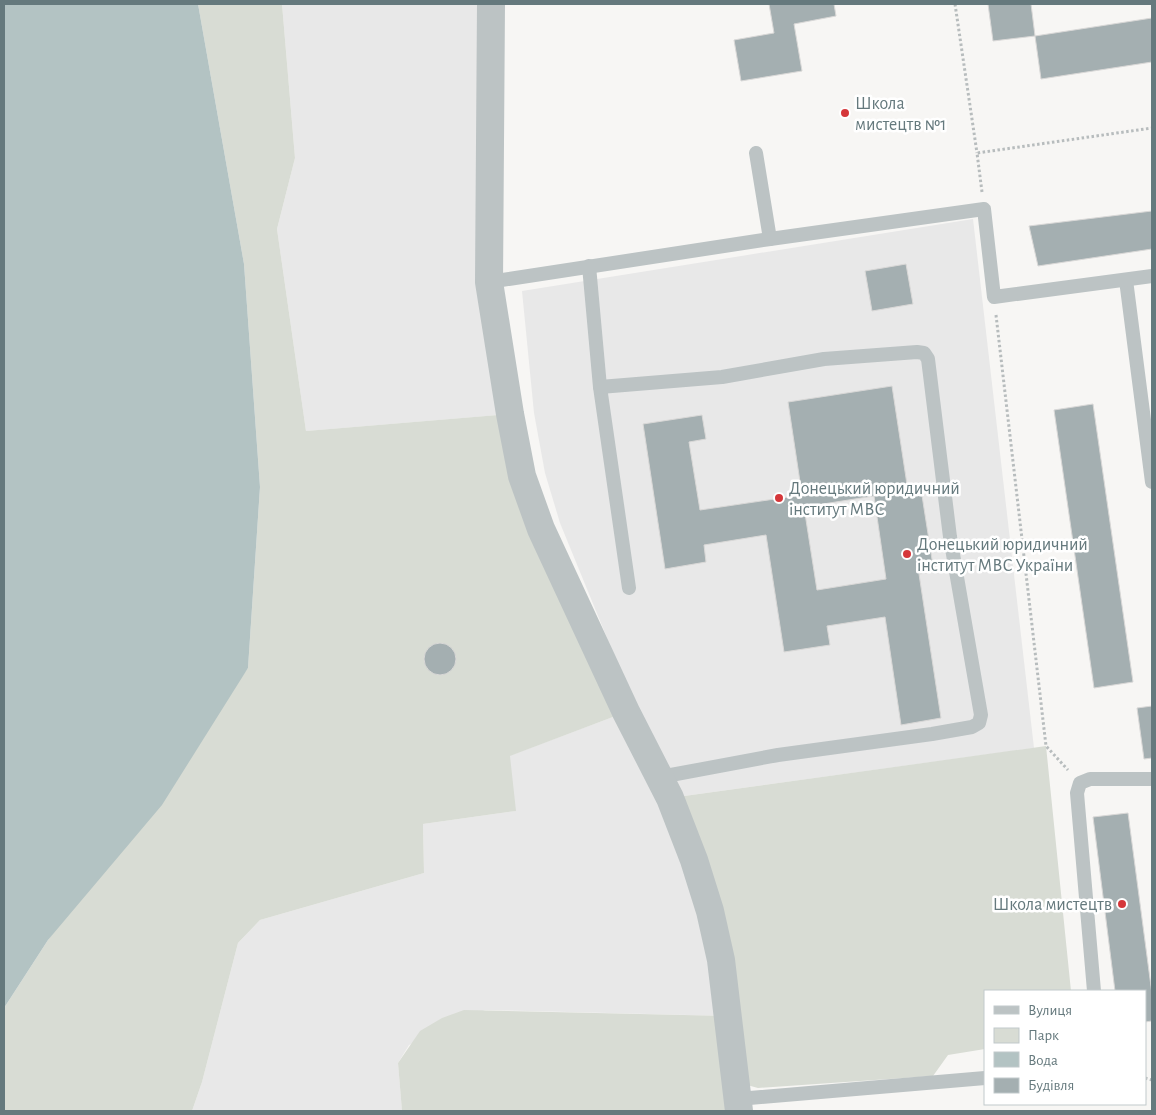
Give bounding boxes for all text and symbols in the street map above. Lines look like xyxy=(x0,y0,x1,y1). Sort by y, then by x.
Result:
place label: Школа мистецтв №1 xyxy=(855,95,947,134)
marker: Школа мистецтв №1 xyxy=(839,107,851,119)
place label: Донецький юридичний інститут МВС xyxy=(789,480,960,519)
marker: Донецький юридичний інститут МВС xyxy=(773,492,785,504)
place label: Донецький юридичний інститут МВС України xyxy=(917,536,1088,575)
marker: Донецький юридичний інститут МВС України xyxy=(901,548,913,560)
place label: Школа мистецтв xyxy=(993,896,1112,914)
marker: Школа мистецтв xyxy=(1116,898,1128,910)
legend xyxy=(984,990,1146,1105)
text: Вулиця xyxy=(1028,1003,1072,1018)
text: Парк xyxy=(1028,1028,1059,1043)
text: Вода xyxy=(1028,1053,1058,1068)
text: Будівля xyxy=(1028,1078,1074,1093)

